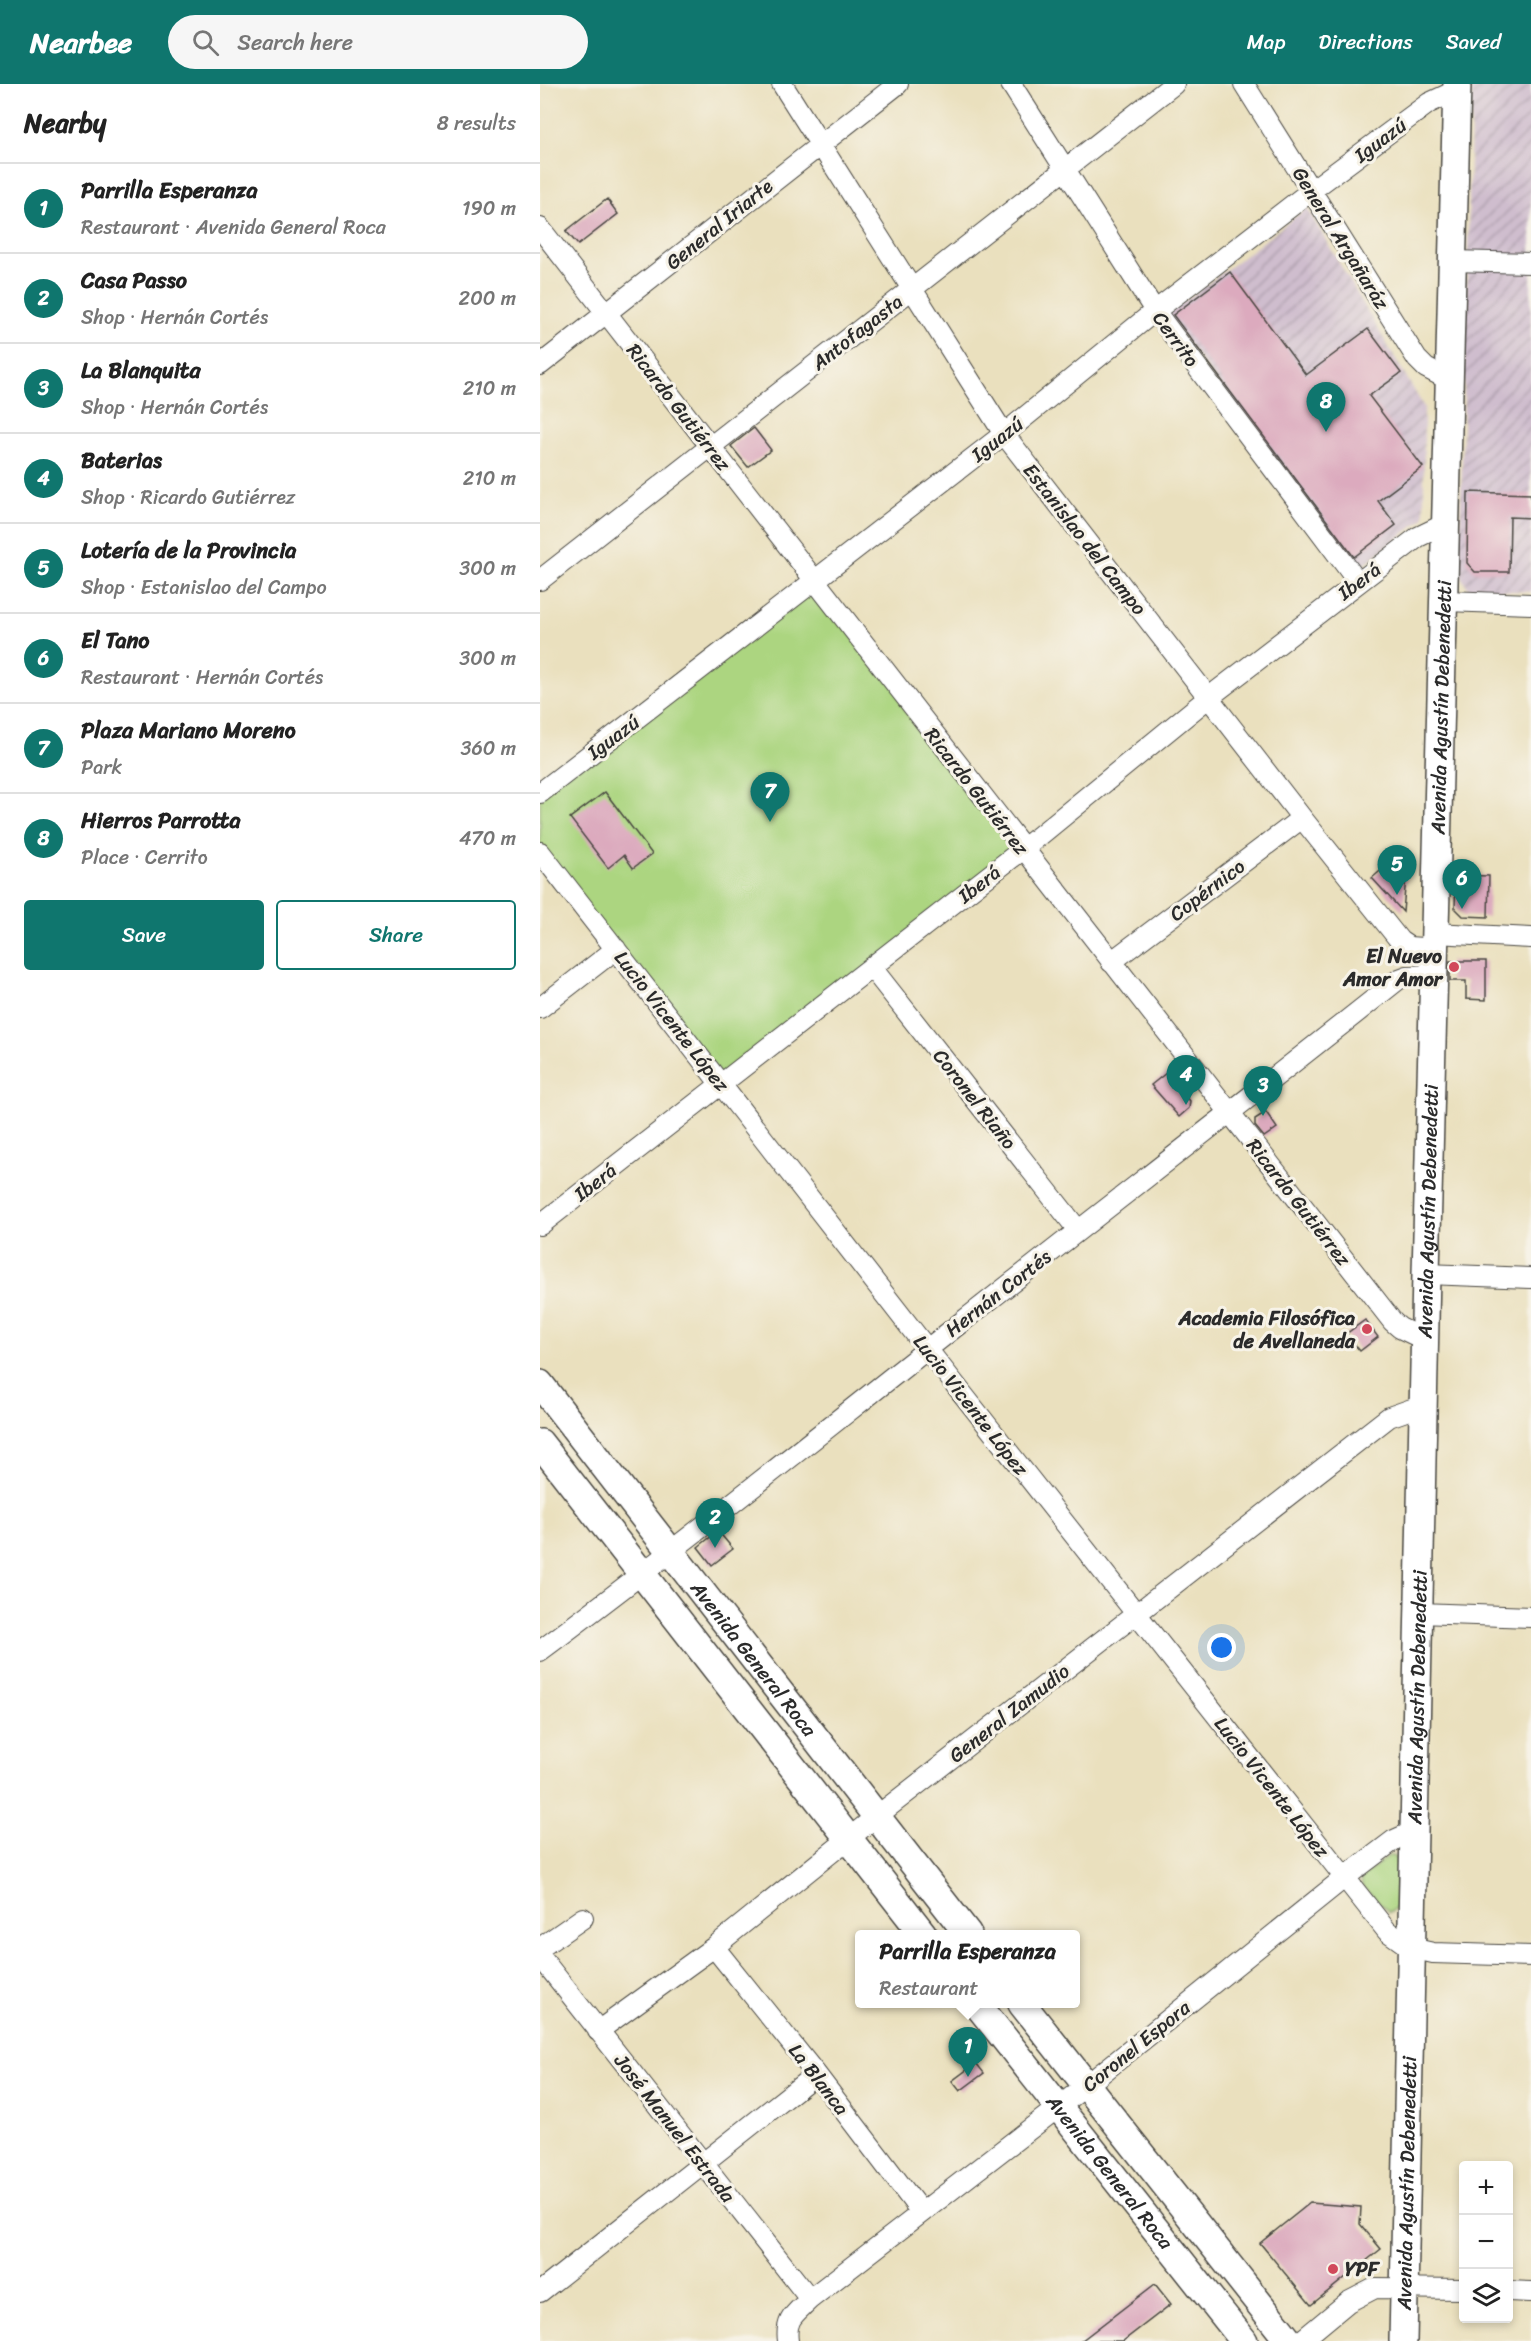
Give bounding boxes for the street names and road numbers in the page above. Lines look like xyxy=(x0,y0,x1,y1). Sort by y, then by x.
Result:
street label: Iguazú xyxy=(1345,109,1415,173)
street label: General Argañaráz xyxy=(1283,160,1399,317)
street label: General Iriarte xyxy=(658,169,781,279)
street label: Antofagasta xyxy=(803,285,911,380)
street label: Cerrito xyxy=(1143,304,1208,375)
street label: Ricardo Gutiérrez xyxy=(617,336,740,479)
street label: Iguazú xyxy=(962,407,1032,472)
street label: Estanislao del Campo xyxy=(1014,455,1156,623)
street label: Iberá xyxy=(1329,553,1389,610)
street label: Avenida Agustín Debenedetti xyxy=(1420,578,1462,836)
street label: Iguazú xyxy=(578,706,648,770)
street label: Ricardo Gutiérrez xyxy=(915,720,1038,863)
street label: Copérnico xyxy=(1162,850,1253,931)
street label: Iberá xyxy=(949,856,1009,913)
street label: Lucio Vicente López xyxy=(605,943,739,1100)
street label: Coronel Riaño xyxy=(924,1041,1026,1158)
street label: Avenida Agustín Debenedetti xyxy=(1408,1082,1449,1340)
street label: Ricardo Gutiérrez xyxy=(1237,1131,1360,1274)
street label: Iberá xyxy=(565,1154,625,1211)
street label: Hernán Cortés xyxy=(937,1240,1060,1346)
street label: Lucio Vicente López xyxy=(904,1327,1038,1484)
street label: Avenida Agustín Debenedetti xyxy=(1397,1568,1438,1826)
street label: Avenida General Roca xyxy=(681,1572,826,1745)
street label: General Zamudio xyxy=(941,1655,1078,1772)
street label: Lucio Vicente López xyxy=(1205,1709,1339,1866)
street label: Coronel Espora xyxy=(1074,1991,1199,2101)
street label: La Blanca xyxy=(779,2035,858,2123)
street label: José Manuel Estrada xyxy=(604,2045,745,2212)
street label: Avenida Agustín Debenedetti xyxy=(1387,2054,1427,2311)
street label: Avenida General Roca xyxy=(1036,2086,1183,2258)

